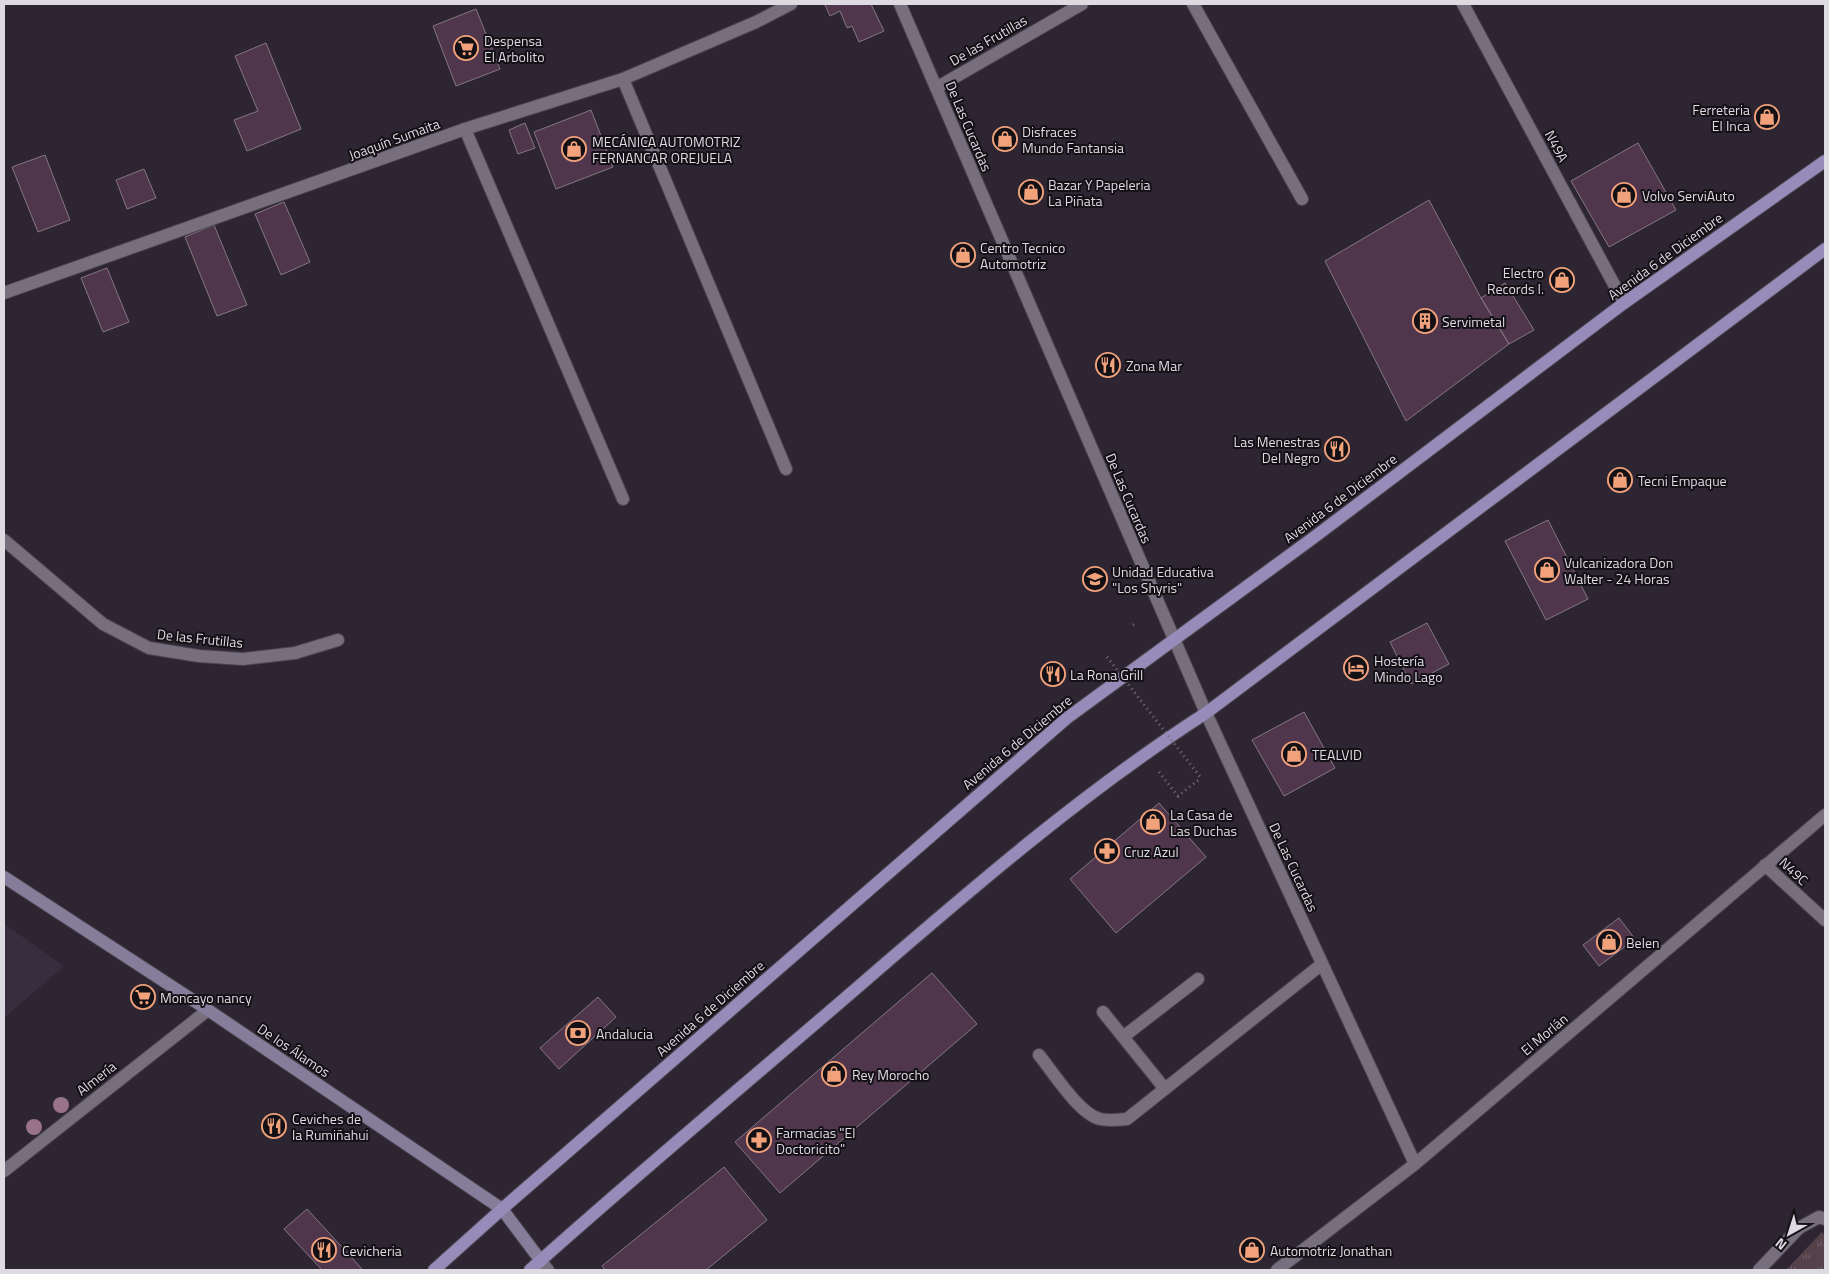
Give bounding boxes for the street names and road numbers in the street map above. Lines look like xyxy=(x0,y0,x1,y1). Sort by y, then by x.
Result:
street label: De las Frutillas xyxy=(945,9,1031,71)
street label: De Las Cucardas xyxy=(941,78,997,174)
street label: Joaquín Sumaita xyxy=(346,113,442,165)
street label: N49A xyxy=(1540,126,1574,166)
street label: Avenida 6 de Diciembre xyxy=(1603,207,1727,305)
street label: Avenida 6 de Diciembre xyxy=(1279,448,1401,548)
street label: De Las Cucardas xyxy=(1101,450,1157,546)
street label: De las Frutillas xyxy=(156,623,244,653)
street label: Avenida 6 de Diciembre xyxy=(958,690,1076,794)
street label: De Las Cucardas xyxy=(1264,819,1324,915)
street label: N49C xyxy=(1775,852,1813,890)
street label: Avenida 6 de Diciembre xyxy=(651,955,769,1061)
street label: El Morlán xyxy=(1516,1008,1572,1060)
street label: De los Álamos xyxy=(253,1018,335,1082)
street label: Almería xyxy=(72,1056,120,1100)

